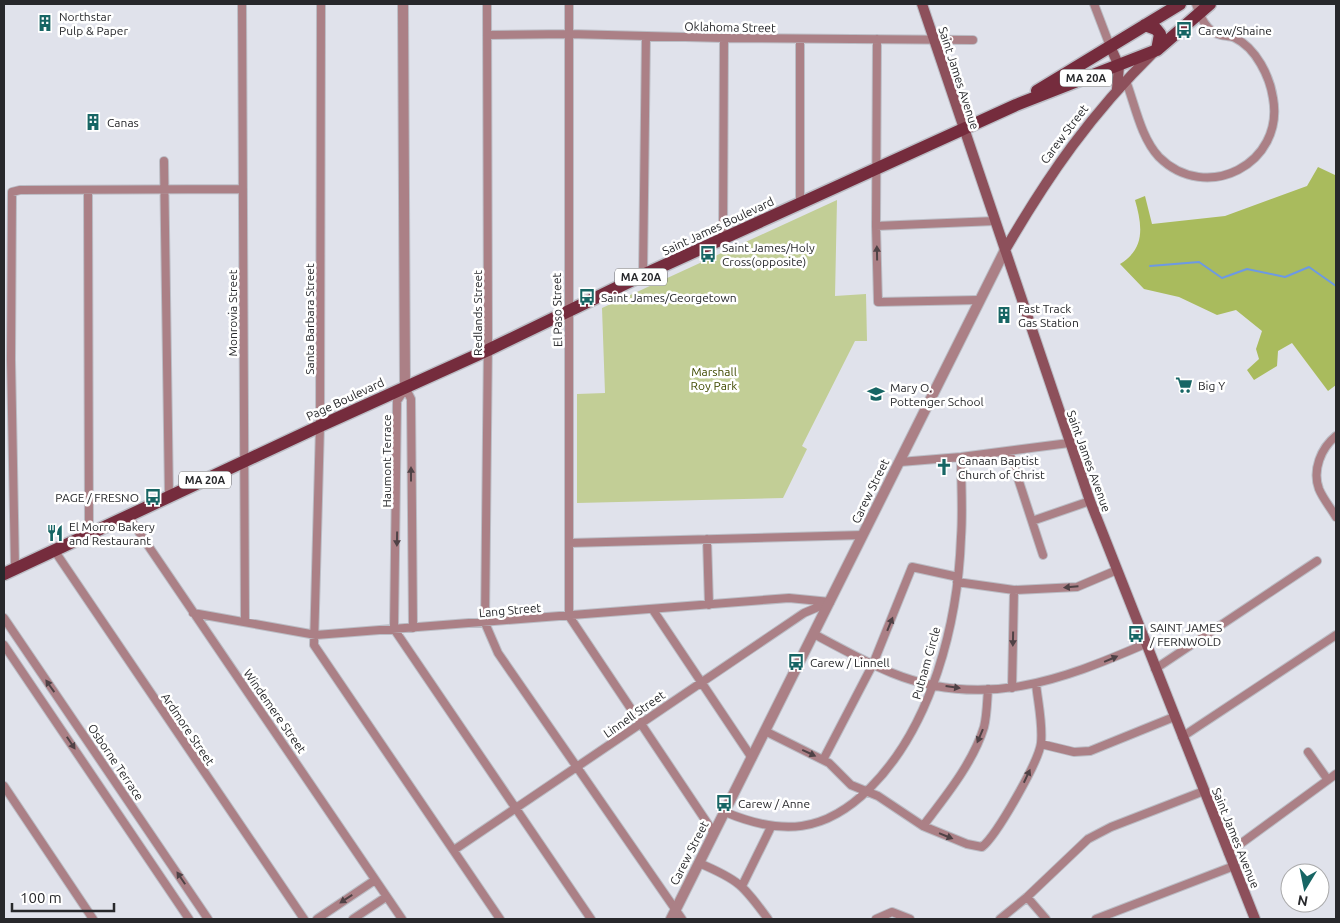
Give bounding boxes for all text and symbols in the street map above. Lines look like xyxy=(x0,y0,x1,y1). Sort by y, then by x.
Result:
place label: Northstar Pulp & Paper xyxy=(59,10,128,37)
building icon: Northstar Pulp & Paper xyxy=(35,13,55,33)
street label: Oklahoma Street xyxy=(684,20,776,34)
bus stop icon: Carew/Shaine xyxy=(1174,20,1194,40)
place label: Carew/Shaine xyxy=(1198,24,1272,37)
street label: Saint James Avenue xyxy=(936,25,982,131)
road number: MA 20A xyxy=(1060,70,1112,86)
street label: Carew Street xyxy=(1038,102,1091,166)
building icon: Canas xyxy=(83,112,103,132)
place label: Canas xyxy=(107,116,139,129)
street label: Saint James Boulevard xyxy=(660,194,776,258)
place label: Saint James/Holy Cross(opposite) xyxy=(722,241,815,269)
bus stop icon: Saint James/Holy Cross(opposite) xyxy=(698,244,718,264)
one-way arrow xyxy=(872,245,880,261)
street label: Santa Barbara Street xyxy=(303,263,316,375)
road number: MA 20A xyxy=(615,268,667,286)
street label: Monrovia Street xyxy=(226,269,239,357)
street label: Redlands Street xyxy=(471,270,484,356)
street label: El Paso Street xyxy=(550,272,564,347)
bus stop icon: Saint James/Georgetown xyxy=(577,287,597,307)
place label: Saint James/Georgetown xyxy=(601,291,737,304)
place label: Fast Track Gas Station xyxy=(1018,302,1079,329)
building icon: Fast Track Gas Station xyxy=(994,305,1014,325)
park label: Marshall Roy Park xyxy=(691,365,737,392)
street label: Page Boulevard xyxy=(304,375,386,423)
supermarket icon: Big Y xyxy=(1174,375,1194,395)
place label: Big Y xyxy=(1198,379,1225,392)
place label: Mary O. Pottenger School xyxy=(890,381,984,408)
school or university icon: Mary O. Pottenger School xyxy=(866,384,886,404)
street label: Saint James Avenue xyxy=(1065,408,1113,514)
street label: Haumont Terrace xyxy=(380,414,393,508)
place label: Canaan Baptist Church of Christ xyxy=(958,454,1045,481)
street label: Carew Street xyxy=(849,456,891,525)
church icon: Canaan Baptist Church of Christ xyxy=(934,457,954,477)
one-way arrow xyxy=(407,466,415,482)
road number: MA 20A xyxy=(179,472,231,488)
bus stop icon: PAGE / FRESNO xyxy=(143,487,163,507)
place label: PAGE / FRESNO xyxy=(55,491,139,504)
place label: El Morro Bakery and Restaurant xyxy=(69,520,155,547)
restaurant icon: El Morro Bakery and Restaurant xyxy=(45,523,65,543)
one-way arrow xyxy=(393,531,401,547)
one-way arrow xyxy=(1063,584,1079,592)
street label: Lang Street xyxy=(478,601,542,619)
one-way arrow xyxy=(886,617,894,631)
place label: SAINT JAMES / FERNWOLD xyxy=(1149,621,1222,648)
bus stop icon: SAINT JAMES / FERNWOLD xyxy=(1126,624,1146,644)
street label: Putnam Circle xyxy=(909,625,943,701)
one-way arrow xyxy=(1009,631,1017,647)
bus stop icon: Carew / Linnell xyxy=(786,652,806,672)
one-way arrow xyxy=(1104,654,1118,662)
place label: Carew / Linnell xyxy=(810,656,890,669)
street label: Windemere Street xyxy=(241,667,309,756)
one-way arrow xyxy=(45,680,55,693)
one-way arrow xyxy=(946,683,962,691)
street label: Linnell Street xyxy=(601,688,667,740)
street label: Ardmore Street xyxy=(159,690,217,768)
street label: Osborne Terrace xyxy=(86,721,146,803)
one-way arrow xyxy=(976,729,983,744)
one-way arrow xyxy=(66,736,76,750)
one-way arrow xyxy=(802,750,816,758)
one-way arrow xyxy=(1023,769,1031,783)
street label: Saint James Avenue xyxy=(1210,786,1262,890)
bus stop icon: Carew / Anne xyxy=(714,793,734,813)
place label: Carew / Anne xyxy=(738,797,810,810)
street label: Carew Street xyxy=(667,818,711,887)
one-way arrow xyxy=(939,833,953,841)
north arrow xyxy=(1280,863,1330,913)
one-way arrow xyxy=(176,872,186,885)
scale bar xyxy=(12,880,115,912)
text: 100 m xyxy=(20,889,62,906)
text: N xyxy=(1296,892,1309,910)
one-way arrow xyxy=(339,894,352,904)

